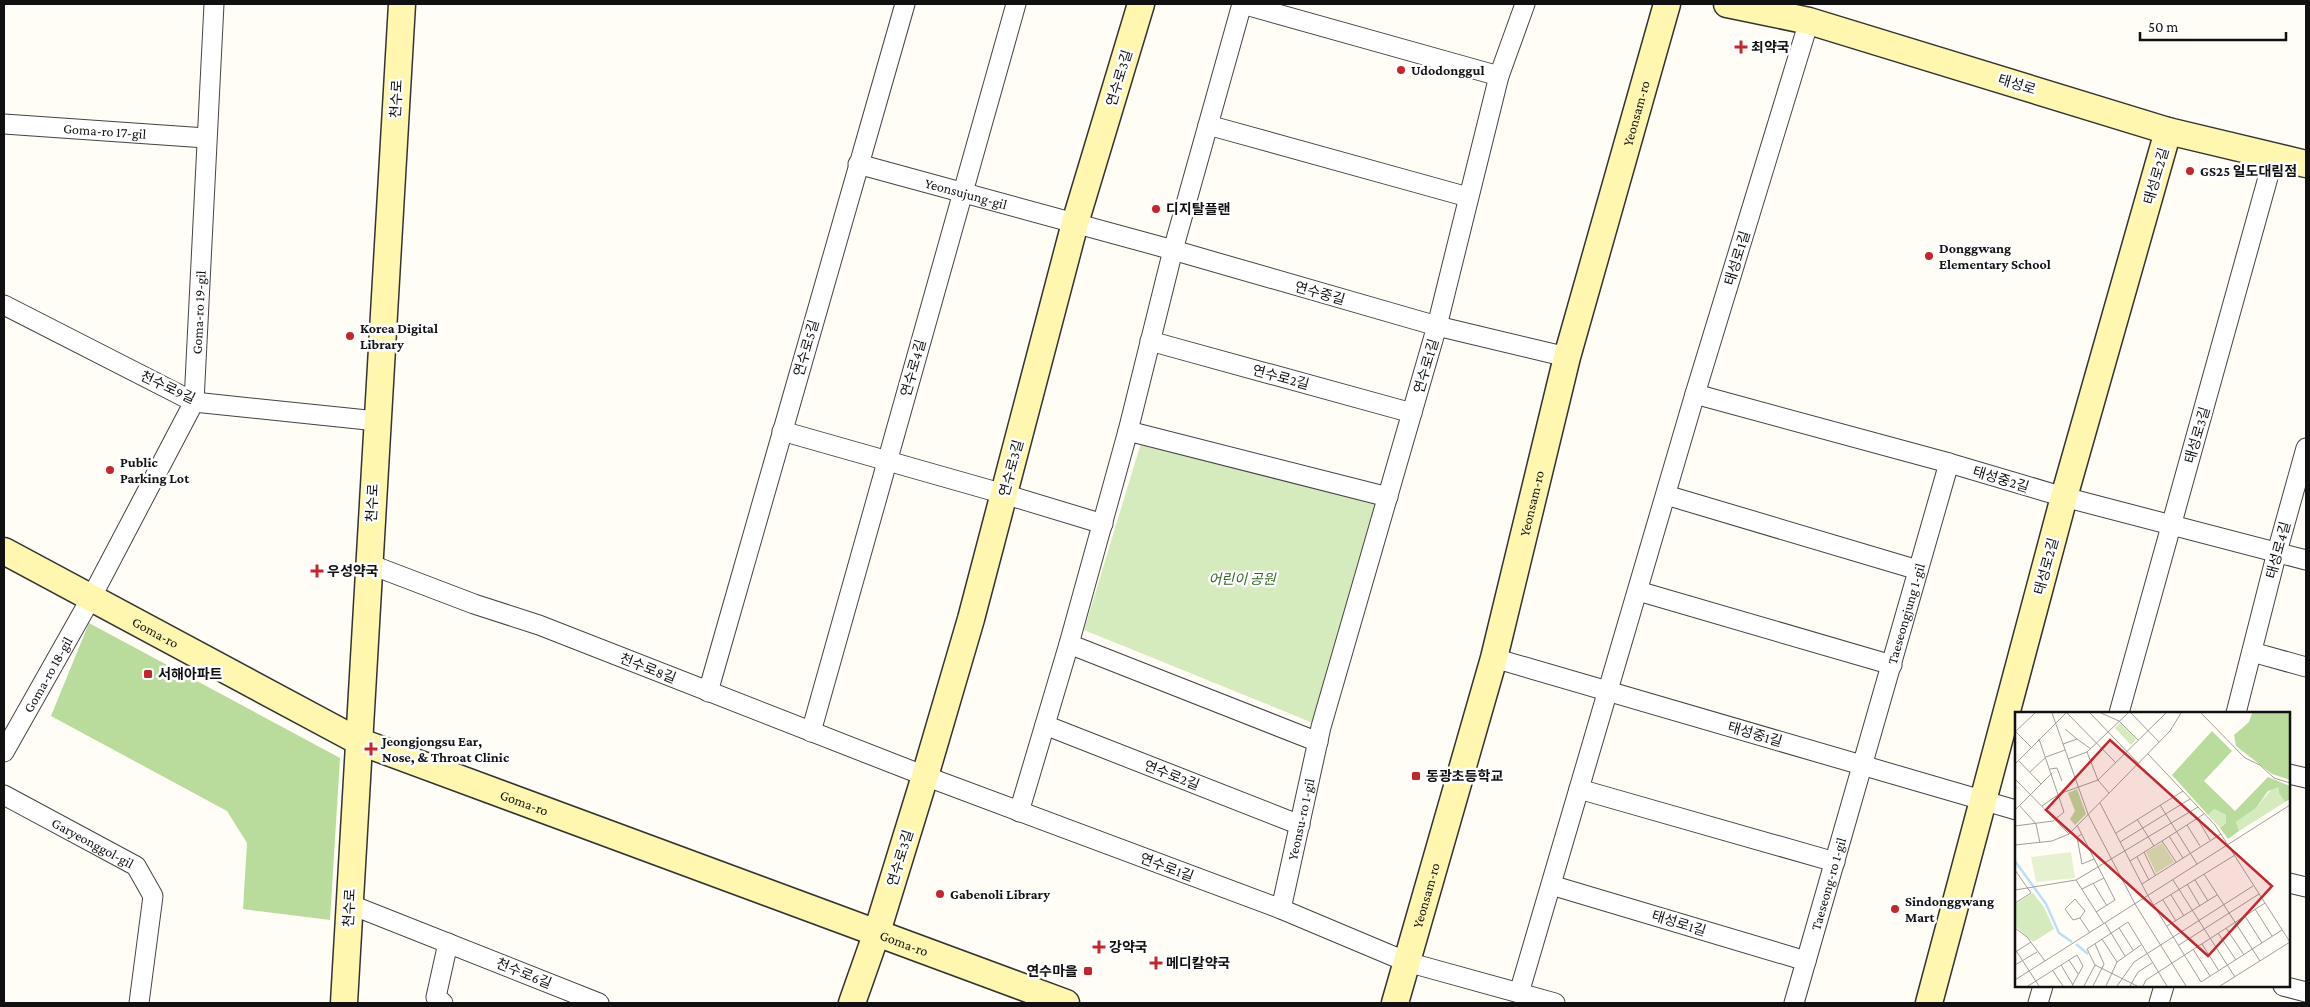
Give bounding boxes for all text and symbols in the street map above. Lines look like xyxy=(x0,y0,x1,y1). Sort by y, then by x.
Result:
scale bar xyxy=(2140,10,2286,42)
text: 50 m xyxy=(2148,19,2178,35)
place label: 최약국 xyxy=(1751,39,1790,55)
marker: 최약국 xyxy=(1735,41,1747,53)
street label: 연수로3길 xyxy=(1103,48,1135,108)
place label: Udodonggul xyxy=(1411,62,1484,78)
marker: Udodonggul xyxy=(1395,64,1407,76)
street label: 태성로 xyxy=(1996,71,2038,97)
street label: 천수로 xyxy=(387,79,405,119)
street label: Yeonsam-ro xyxy=(1619,79,1653,148)
street label: Goma-ro 17-gil xyxy=(63,120,147,142)
street label: 태성로2길 xyxy=(2140,146,2172,206)
place label: GS25 일도대림점 xyxy=(2200,163,2297,179)
marker: GS25 일도대림점 xyxy=(2184,165,2196,177)
street label: Yeonsujung-gil xyxy=(923,175,1009,212)
place label: 디지탈플랜 xyxy=(1166,201,1230,217)
marker: 디지탈플랜 xyxy=(1150,203,1162,215)
street label: 태성로1길 xyxy=(1721,229,1753,287)
place label: Donggwang Elementary School xyxy=(1939,240,2051,272)
marker: Donggwang Elementary School xyxy=(1923,250,1935,262)
street label: Goma-ro 19-gil xyxy=(188,270,209,355)
street label: 연수중길 xyxy=(1293,278,1347,308)
street label: 연수로5길 xyxy=(790,318,822,378)
place label: Korea Digital Library xyxy=(360,320,438,352)
marker: Korea Digital Library xyxy=(344,330,356,342)
street label: 연수로1길 xyxy=(1411,337,1441,395)
street label: 연수로4길 xyxy=(897,338,929,398)
street label: 연수로2길 xyxy=(1251,362,1311,392)
street label: 천수로9길 xyxy=(138,367,198,407)
street label: 태성로3길 xyxy=(2181,405,2213,465)
street label: 연수로3길 xyxy=(996,438,1026,498)
place label: Public Parking Lot xyxy=(120,454,190,486)
street label: 태성중2길 xyxy=(1971,463,2031,495)
marker: Public Parking Lot xyxy=(104,464,116,476)
street label: Yeonsam-ro xyxy=(1516,469,1547,538)
street label: 천수로 xyxy=(363,483,381,523)
street label: 태성로4길 xyxy=(2263,520,2293,580)
street label: 태성로2길 xyxy=(2031,536,2061,596)
street label: Taeseongjung 1-gil xyxy=(1884,561,1928,666)
place label: 우성약국 xyxy=(327,563,379,579)
marker: 우성약국 xyxy=(311,565,323,577)
park label: 어린이 공원 xyxy=(1208,571,1277,587)
street label: Goma-ro xyxy=(130,613,182,651)
street label: Goma-ro 18-gil xyxy=(20,634,76,715)
street label: 천수로8길 xyxy=(618,650,678,686)
place label: 서해아파트 xyxy=(158,666,223,682)
marker: 서해아파트 xyxy=(142,668,154,680)
inset map xyxy=(2015,712,2290,987)
street label: 태성중1길 xyxy=(1726,719,1784,749)
place label: Jeongjongsu Ear, Nose, & Throat Clinic xyxy=(380,733,510,766)
marker: Jeongjongsu Ear, Nose, & Throat Clinic xyxy=(364,742,378,756)
street label: 연수로2길 xyxy=(1142,757,1202,793)
place label: 동광초등학교 xyxy=(1426,768,1503,784)
marker: 동광초등학교 xyxy=(1410,770,1422,782)
street label: Yeonsu-ro 1-gil xyxy=(1284,776,1318,862)
street label: Goma-ro xyxy=(498,786,551,819)
street label: Garyeonggol-gil xyxy=(49,814,137,872)
street label: 연수로3길 xyxy=(884,828,916,888)
street label: Taeseong-ro 1-gil xyxy=(1807,835,1849,932)
street label: 연수로1길 xyxy=(1138,850,1196,884)
street label: Yeonsam-ro xyxy=(1409,861,1443,930)
place label: Gabenoli Library xyxy=(950,886,1050,902)
street label: 천수로 xyxy=(340,888,358,928)
marker: Gabenoli Library xyxy=(934,888,946,900)
place label: Sindonggwang Mart xyxy=(1905,893,1994,925)
marker: Sindonggwang Mart xyxy=(1889,903,1901,915)
street label: 태성로1길 xyxy=(1650,907,1708,939)
street label: Goma-ro xyxy=(878,927,930,959)
place label: 강약국 xyxy=(1109,939,1148,955)
marker: 강약국 xyxy=(1093,941,1105,953)
street label: 천수로6길 xyxy=(494,955,554,991)
place label: 메디칼약국 xyxy=(1166,955,1231,971)
marker: 메디칼약국 xyxy=(1150,957,1162,969)
place label: 연수마을 xyxy=(1026,963,1078,979)
marker: 연수마을 xyxy=(1082,965,1094,977)

